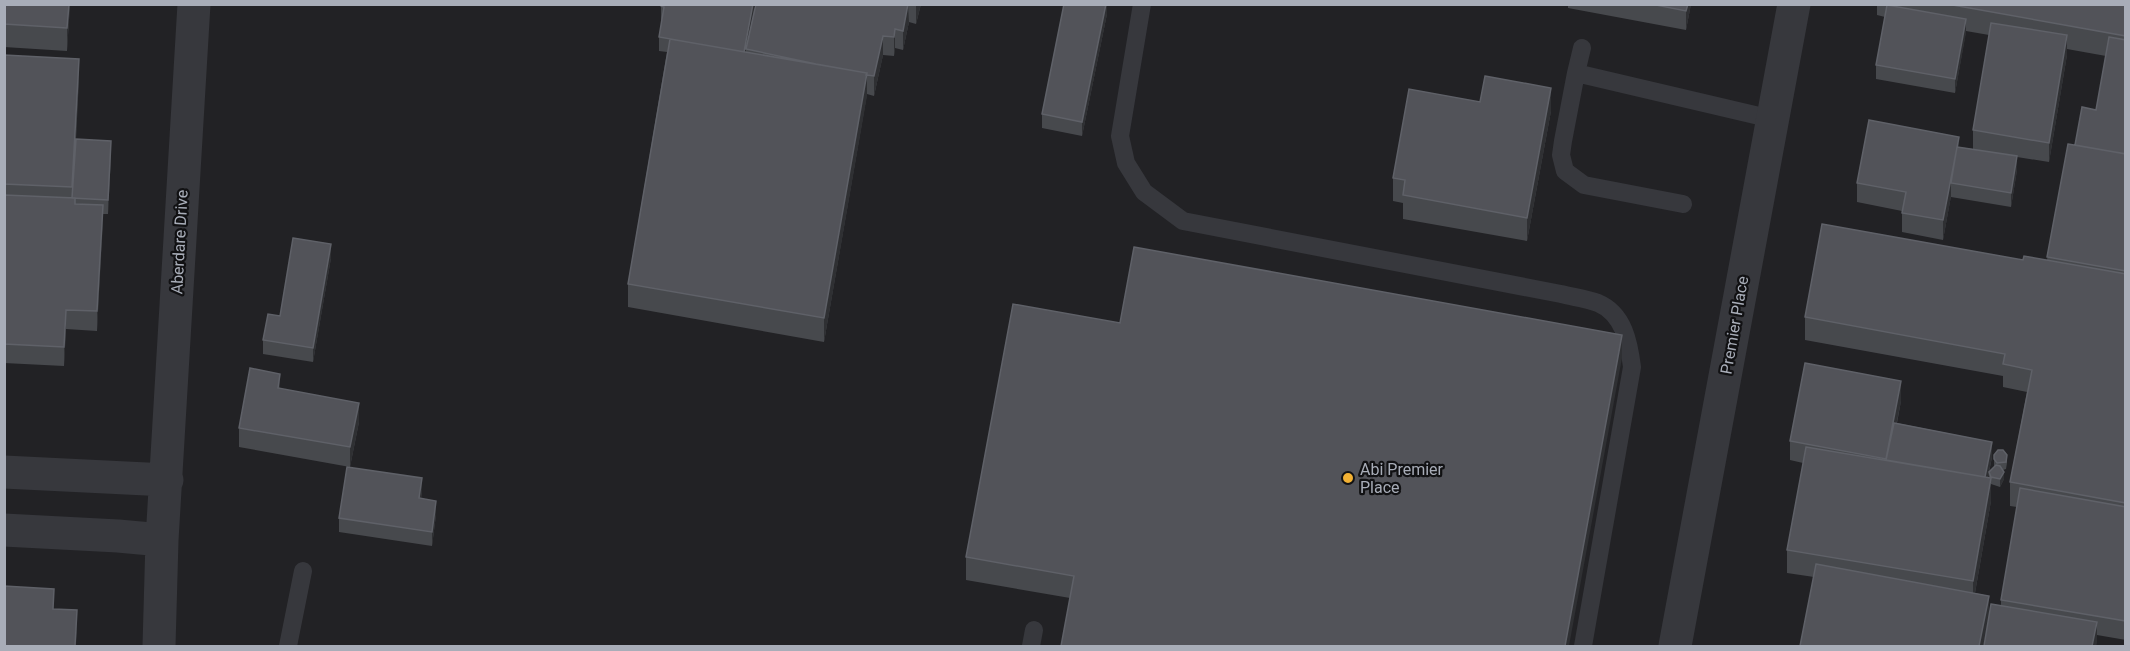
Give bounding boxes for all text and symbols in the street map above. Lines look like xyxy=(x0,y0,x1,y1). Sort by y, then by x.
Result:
street label: Aberdare Drive xyxy=(167,189,192,295)
street label: Premier Place xyxy=(1717,275,1752,376)
place label: Abi Premier Place xyxy=(1360,460,1444,497)
marker: Abi Premier Place xyxy=(1341,471,1355,485)

